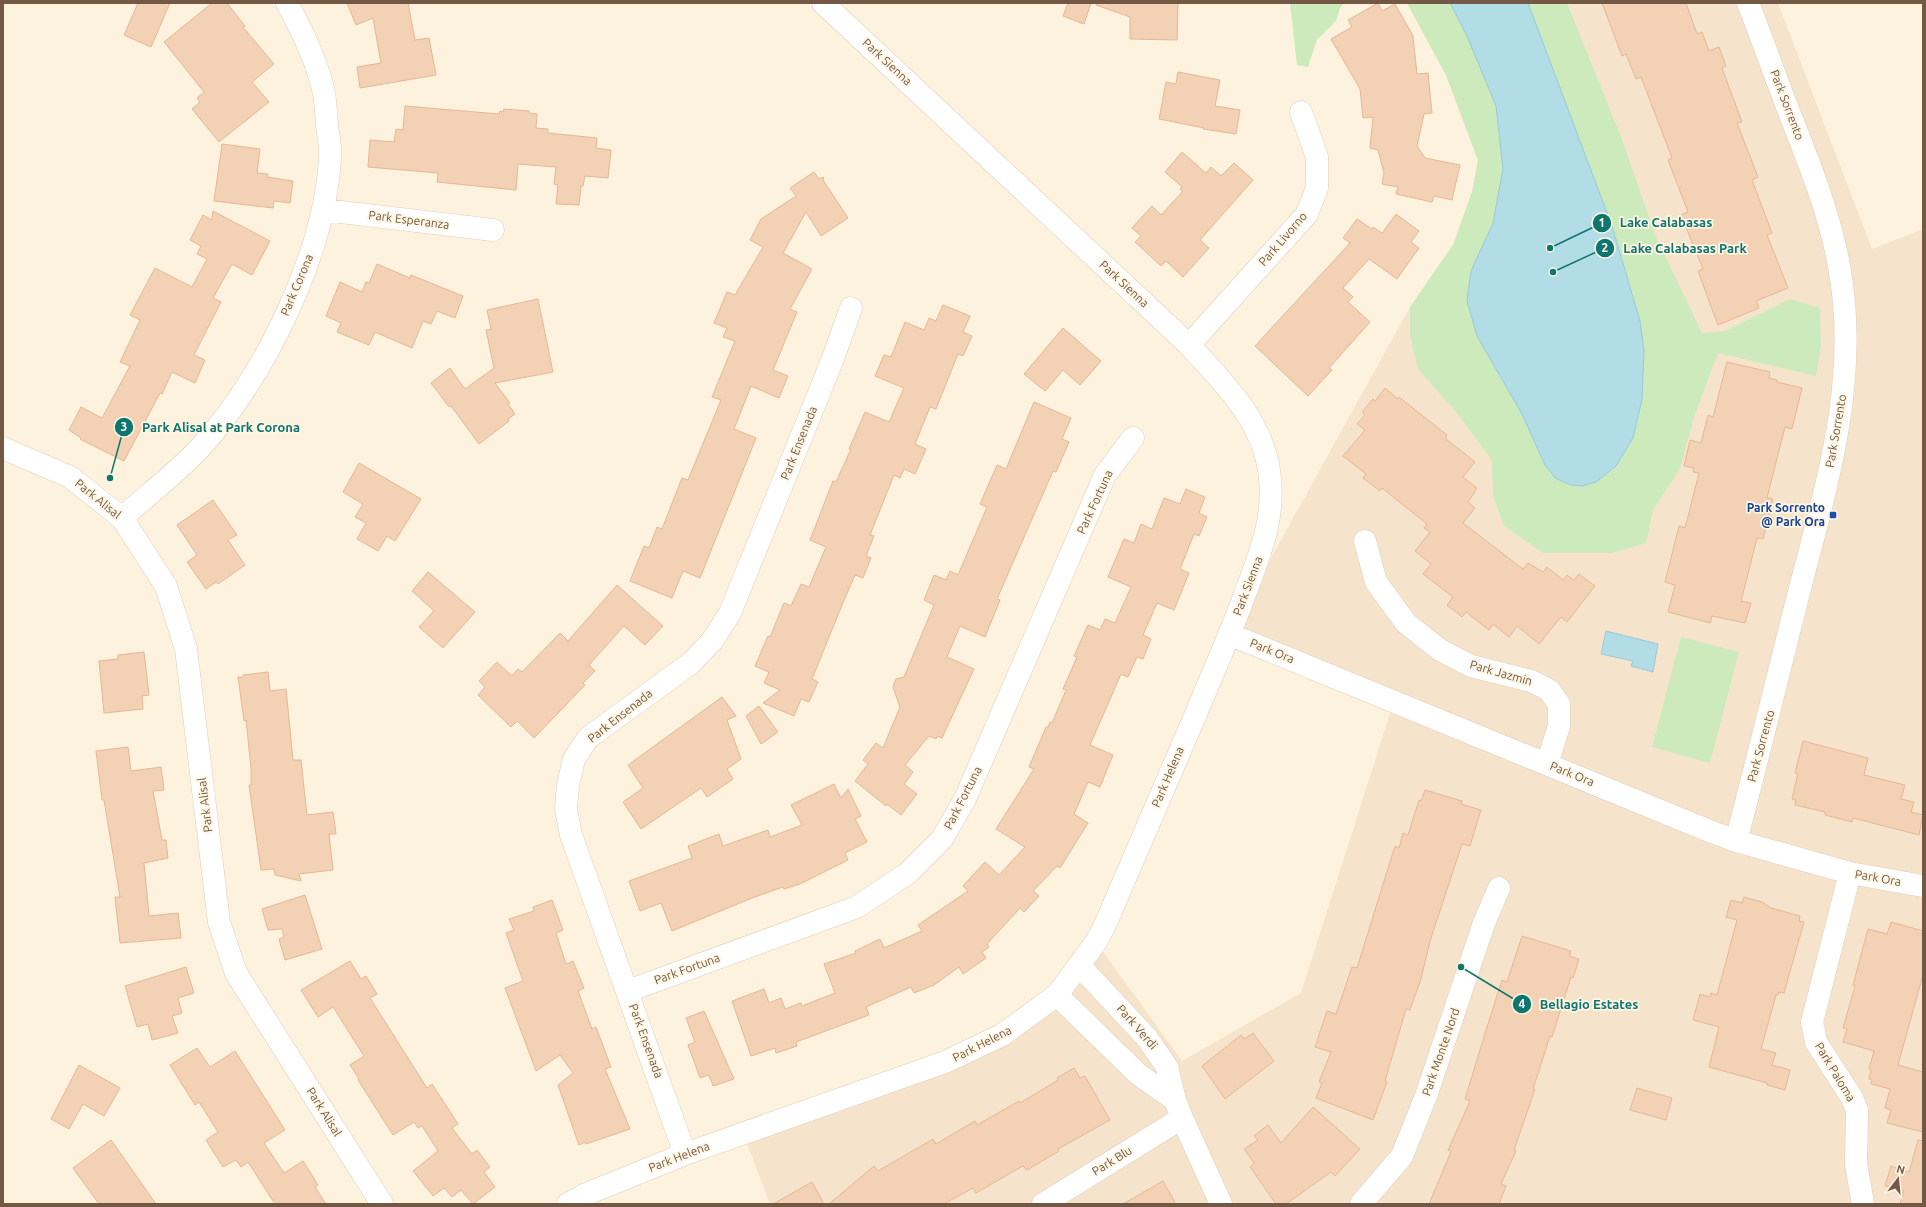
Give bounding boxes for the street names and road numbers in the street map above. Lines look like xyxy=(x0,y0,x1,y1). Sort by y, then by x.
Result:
street label: Park Sienna xyxy=(860,36,915,88)
street label: Park Sorrento xyxy=(1768,68,1807,142)
street label: Park Esperanza xyxy=(368,208,450,231)
street label: Park Livorno xyxy=(1256,209,1309,268)
street label: Park Corona xyxy=(278,252,315,318)
street label: Park Sienna xyxy=(1097,258,1152,310)
street label: Park Sorrento xyxy=(1823,393,1848,469)
street label: Park Ensenada xyxy=(778,404,819,482)
street label: Park Fortuna xyxy=(1074,468,1115,536)
street label: Park Alisal xyxy=(73,476,124,521)
street label: Park Sienna xyxy=(1230,554,1265,617)
street label: Park Ora xyxy=(1248,636,1296,665)
street label: Park Jazmin xyxy=(1468,657,1534,688)
street label: Park Ensenada xyxy=(585,686,655,745)
street label: Park Sorrento xyxy=(1745,708,1776,783)
street label: Park Helena xyxy=(1149,745,1186,809)
street label: Park Ora xyxy=(1548,759,1596,788)
street label: Park Fortuna xyxy=(941,764,984,831)
street label: Park Alisal xyxy=(195,777,214,833)
street label: Park Ora xyxy=(1854,867,1902,888)
street label: Park Fortuna xyxy=(652,951,722,986)
street label: Park Ensenada xyxy=(627,1002,666,1080)
street label: Park Verdi xyxy=(1114,1002,1160,1052)
street label: Park Monte Nord xyxy=(1419,1006,1462,1097)
street label: Park Helena xyxy=(950,1023,1013,1064)
street label: Park Paloma xyxy=(1813,1040,1858,1104)
street label: Park Alisal xyxy=(304,1085,345,1138)
street label: Park Helena xyxy=(646,1139,711,1174)
street label: Park Blu xyxy=(1090,1143,1134,1178)

